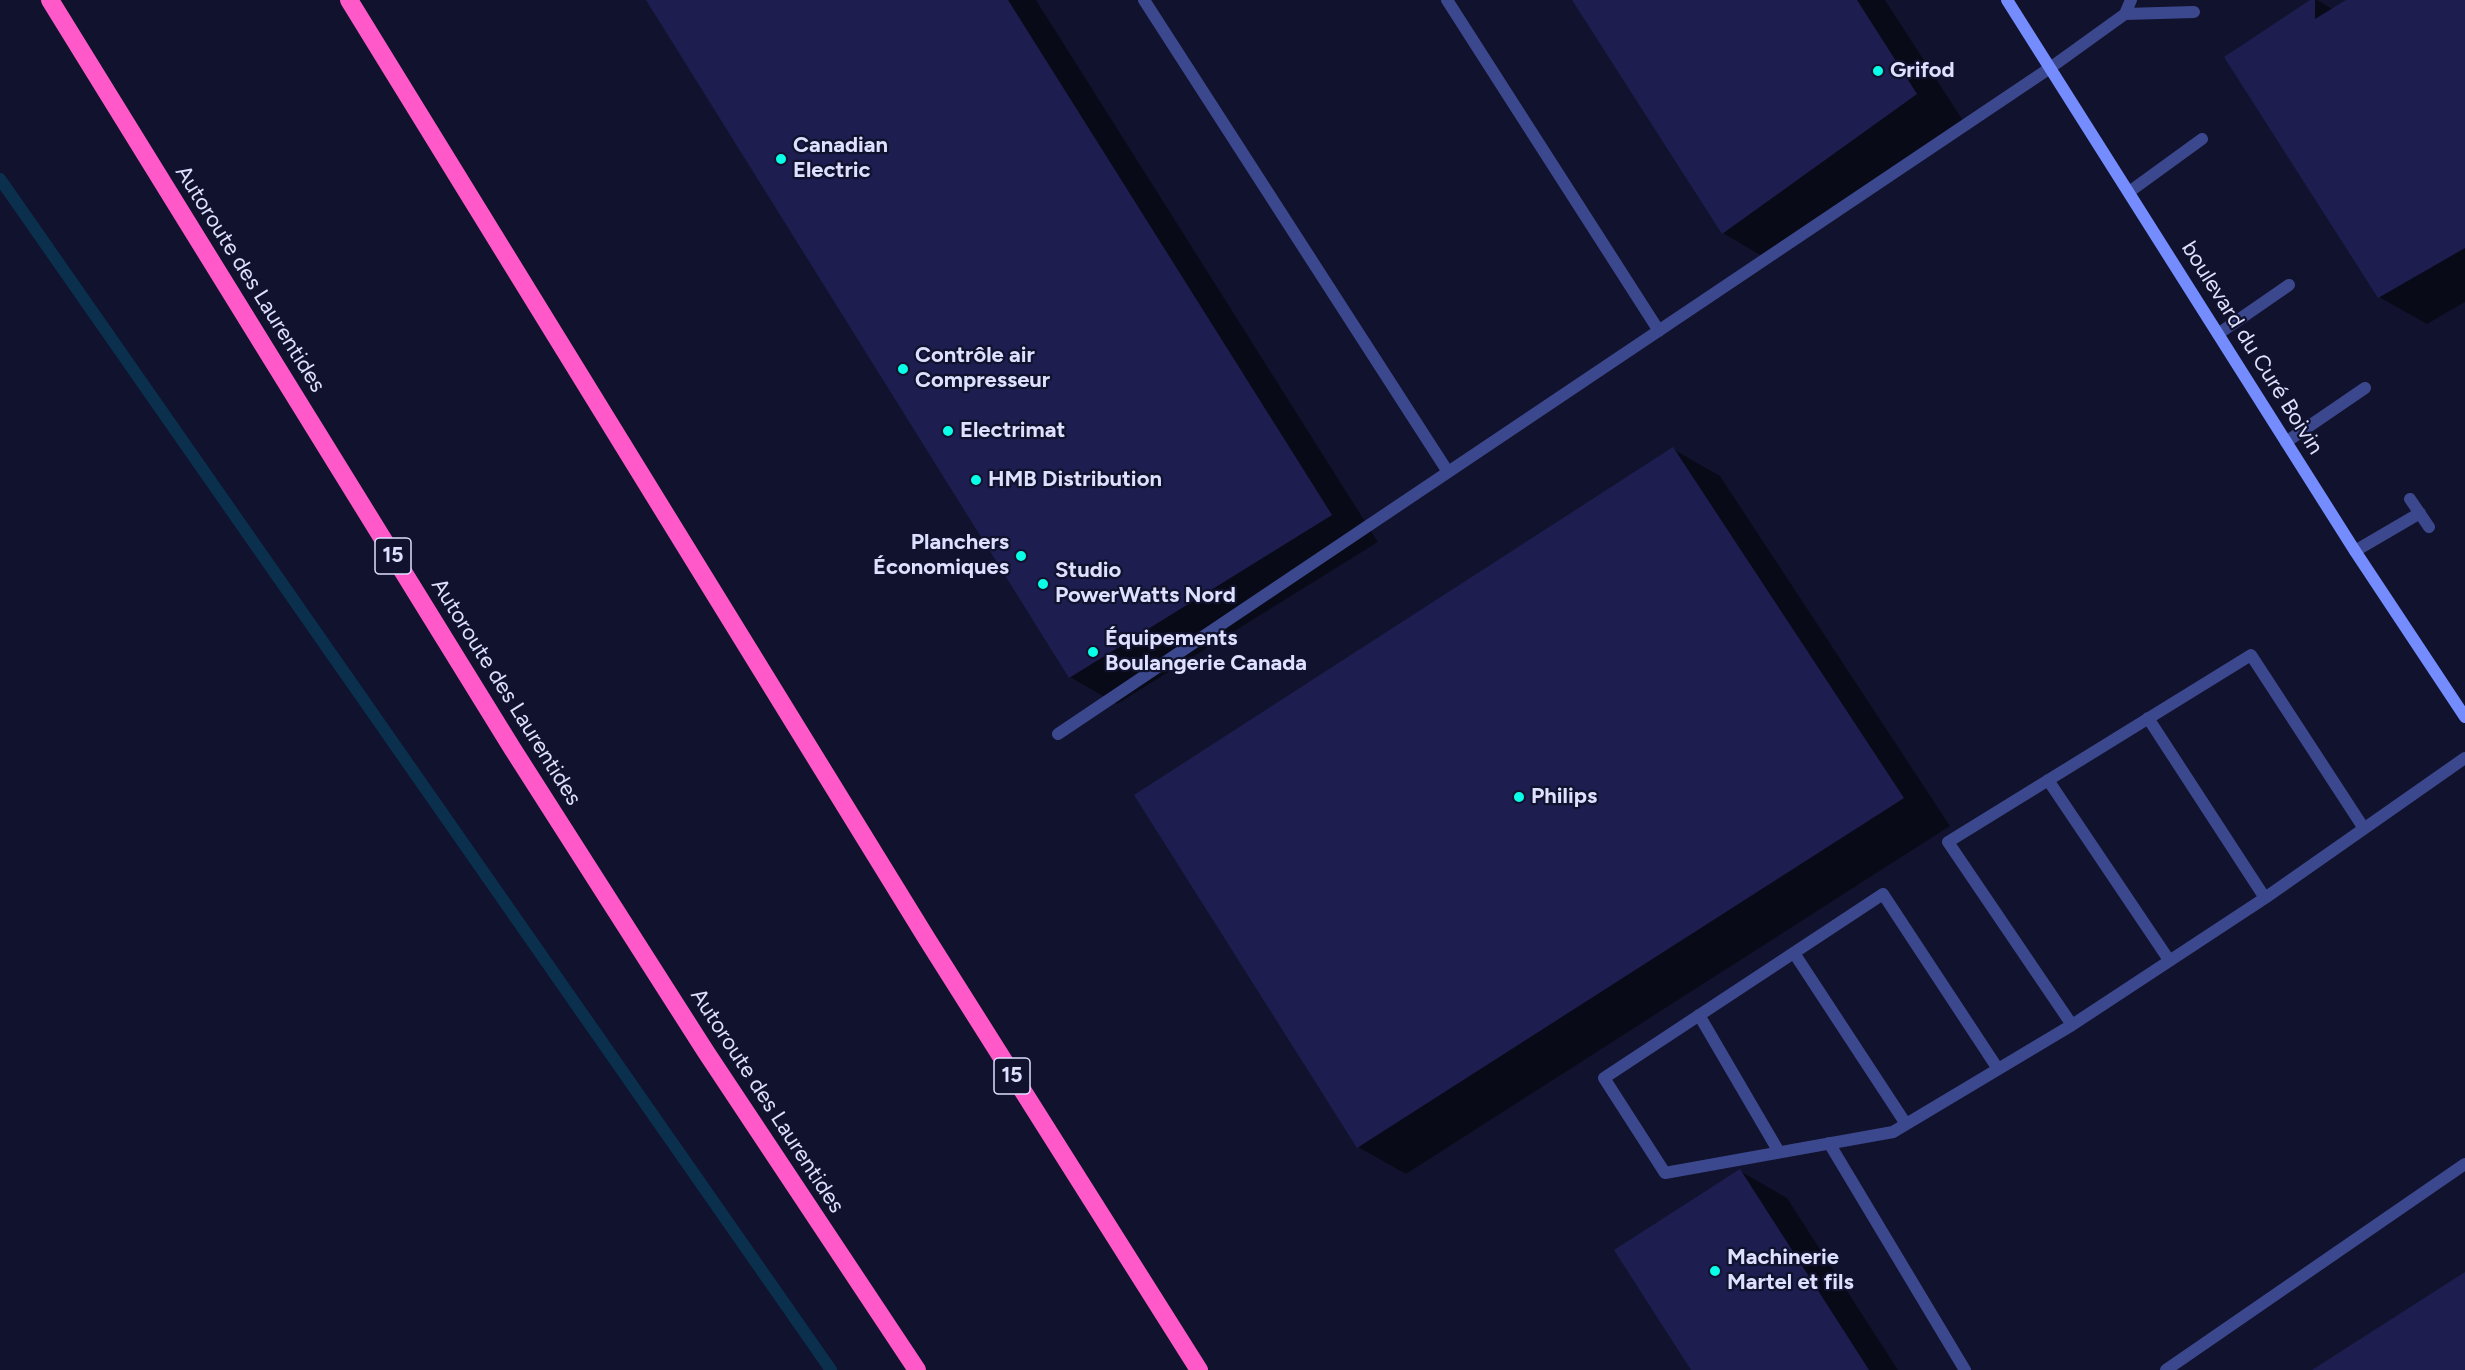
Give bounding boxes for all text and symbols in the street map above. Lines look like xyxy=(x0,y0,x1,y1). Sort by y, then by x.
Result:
place label: Grifod xyxy=(1890,58,1955,84)
marker: Grifod xyxy=(1871,64,1885,78)
place label: Canadian Electric xyxy=(793,133,888,184)
marker: Canadian Electric xyxy=(774,152,788,166)
street label: Autoroute des Laurentides xyxy=(169,161,331,397)
street label: boulevard du Curé Boivin xyxy=(2176,237,2328,459)
place label: Contrôle air Compresseur xyxy=(915,343,1050,394)
marker: Contrôle air Compresseur xyxy=(896,362,910,376)
place label: Electrimat xyxy=(960,418,1065,444)
marker: Electrimat xyxy=(941,424,955,438)
place label: HMB Distribution xyxy=(988,467,1162,493)
marker: HMB Distribution xyxy=(969,473,983,487)
place label: Planchers Économiques xyxy=(873,530,1009,582)
road number: 15 xyxy=(375,538,411,574)
marker: Planchers Économiques xyxy=(1014,549,1028,563)
place label: Studio PowerWatts Nord xyxy=(1055,558,1236,610)
street label: Autoroute des Laurentides xyxy=(425,574,587,810)
marker: Studio PowerWatts Nord xyxy=(1036,577,1050,591)
place label: Équipements Boulangerie Canada xyxy=(1105,626,1307,678)
marker: Équipements Boulangerie Canada xyxy=(1086,645,1100,659)
place label: Philips xyxy=(1531,784,1597,810)
marker: Philips xyxy=(1512,790,1526,804)
street label: Autoroute des Laurentides xyxy=(685,984,849,1218)
road number: 15 xyxy=(994,1058,1030,1094)
place label: Machinerie Martel et fils xyxy=(1727,1245,1854,1296)
marker: Machinerie Martel et fils xyxy=(1708,1264,1722,1278)

